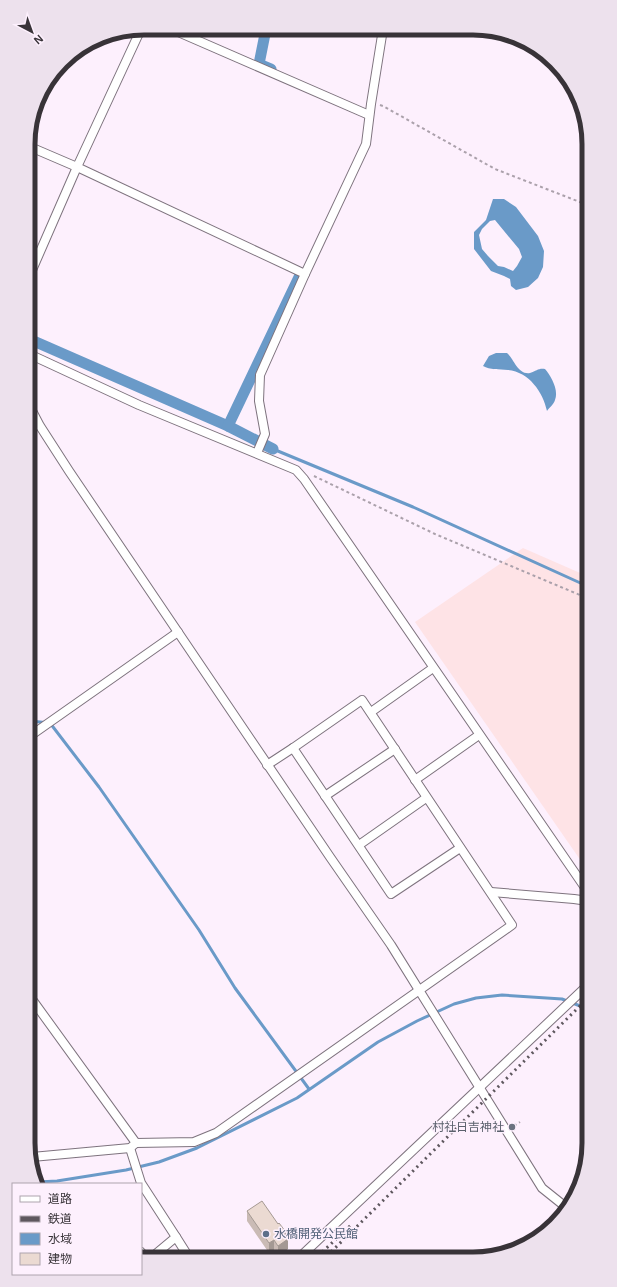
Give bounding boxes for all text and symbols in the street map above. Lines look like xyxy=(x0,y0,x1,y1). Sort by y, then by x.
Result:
north arrow xyxy=(12,12,52,52)
text: N xyxy=(32,32,45,47)
place label: 村社日吉神社 xyxy=(432,1120,504,1134)
marker: 村社日吉神社 xyxy=(507,1122,517,1132)
legend xyxy=(12,1183,142,1275)
text: 道路 xyxy=(48,1192,72,1206)
text: 鉄道 xyxy=(48,1212,72,1226)
place label: 水橋開発公民館 xyxy=(274,1227,358,1241)
marker: 水橋開発公民館 xyxy=(261,1229,271,1239)
text: 水域 xyxy=(48,1232,72,1246)
text: 建物 xyxy=(48,1252,72,1266)

